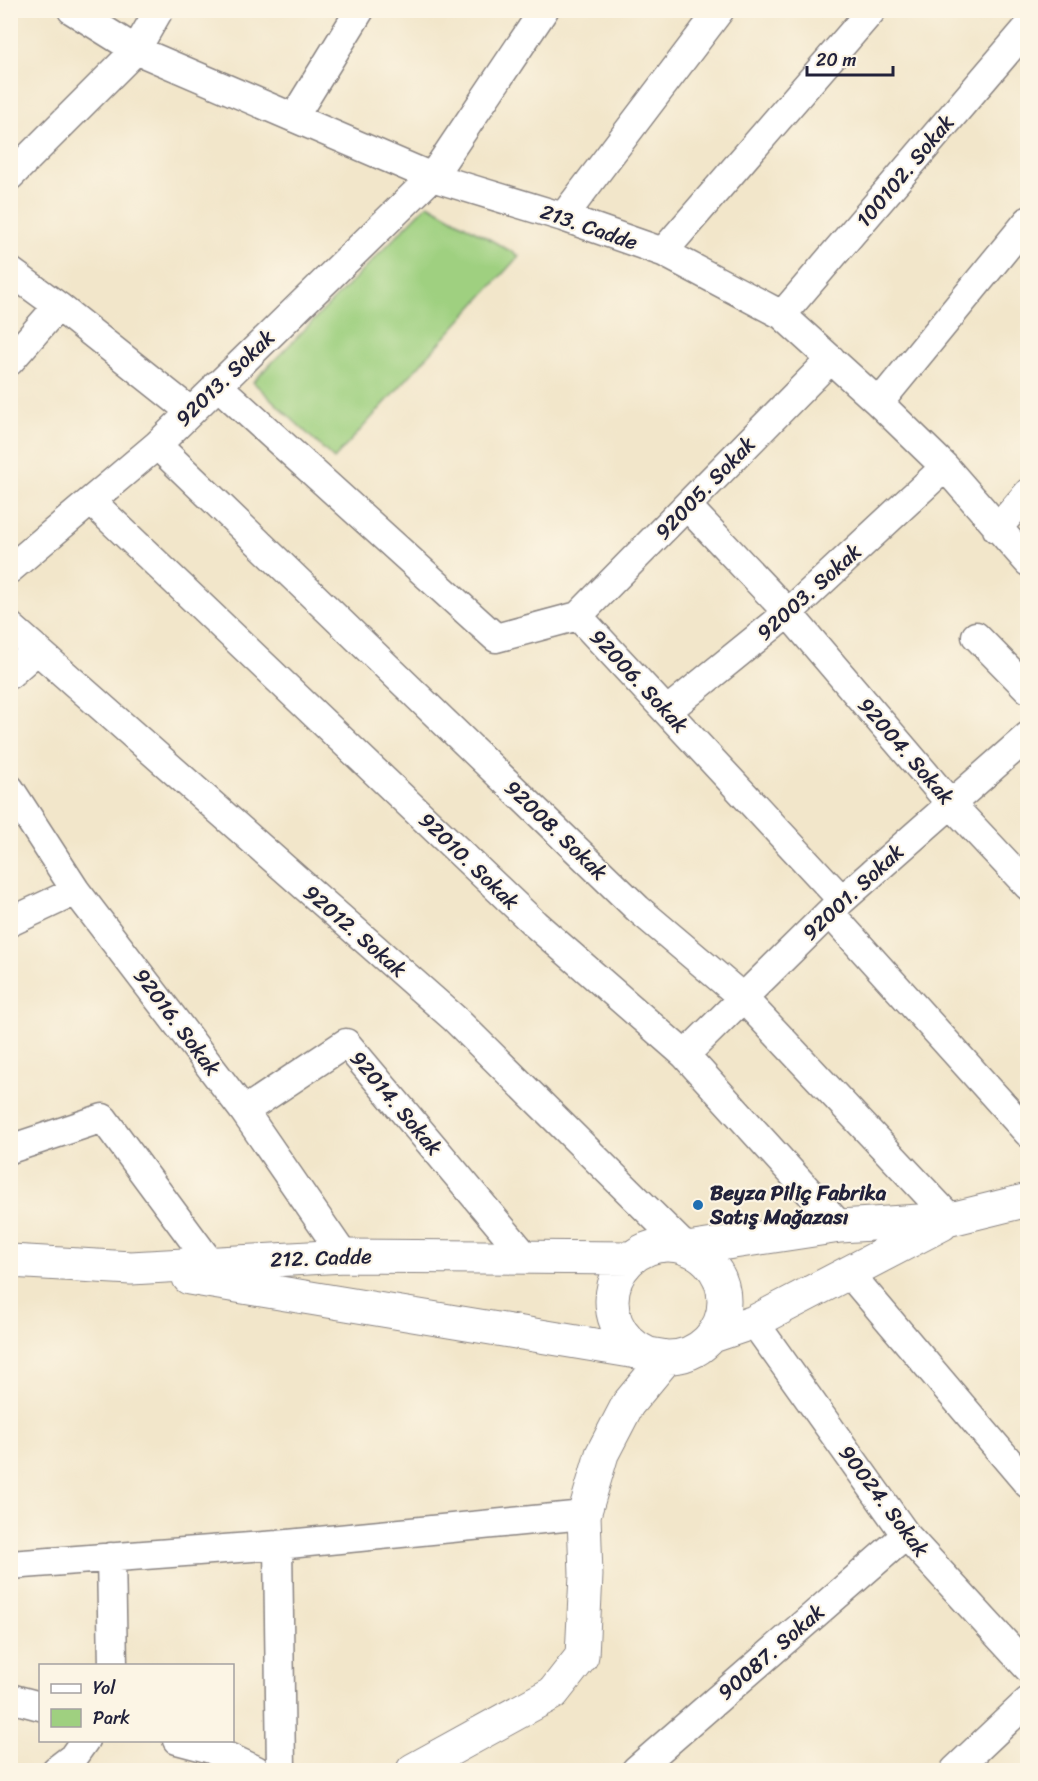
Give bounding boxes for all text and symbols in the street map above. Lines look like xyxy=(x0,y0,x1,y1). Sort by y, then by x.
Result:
scale bar xyxy=(807,39,892,77)
text: 20 m xyxy=(816,44,856,76)
street label: 100102. Sokak xyxy=(846,106,964,236)
street label: 213. Cadde xyxy=(535,193,643,261)
street label: 92013. Sokak xyxy=(166,320,284,436)
street label: 92005. Sokak xyxy=(645,427,765,549)
street label: 92003. Sokak xyxy=(747,534,871,650)
street label: 92006. Sokak xyxy=(580,620,698,742)
street label: 92004. Sokak xyxy=(848,688,964,814)
street label: 92008. Sokak xyxy=(495,770,617,890)
street label: 92010. Sokak xyxy=(409,802,529,920)
street label: 92001. Sokak xyxy=(793,834,913,950)
street label: 92012. Sokak xyxy=(294,875,416,987)
street label: 92016. Sokak xyxy=(123,960,231,1084)
street label: 92014. Sokak xyxy=(340,1041,452,1165)
place label: Beyza Piliç Fabrika Satış Mağazası xyxy=(709,1174,887,1236)
marker: Beyza Piliç Fabrika Satış Mağazası xyxy=(691,1198,705,1212)
street label: 212. Cadde xyxy=(270,1237,373,1279)
street label: 90024. Sokak xyxy=(829,1436,939,1566)
street label: 90087. Sokak xyxy=(708,1594,834,1710)
legend xyxy=(39,1664,234,1742)
text: Yol xyxy=(93,1672,116,1704)
text: Park xyxy=(93,1702,130,1734)

